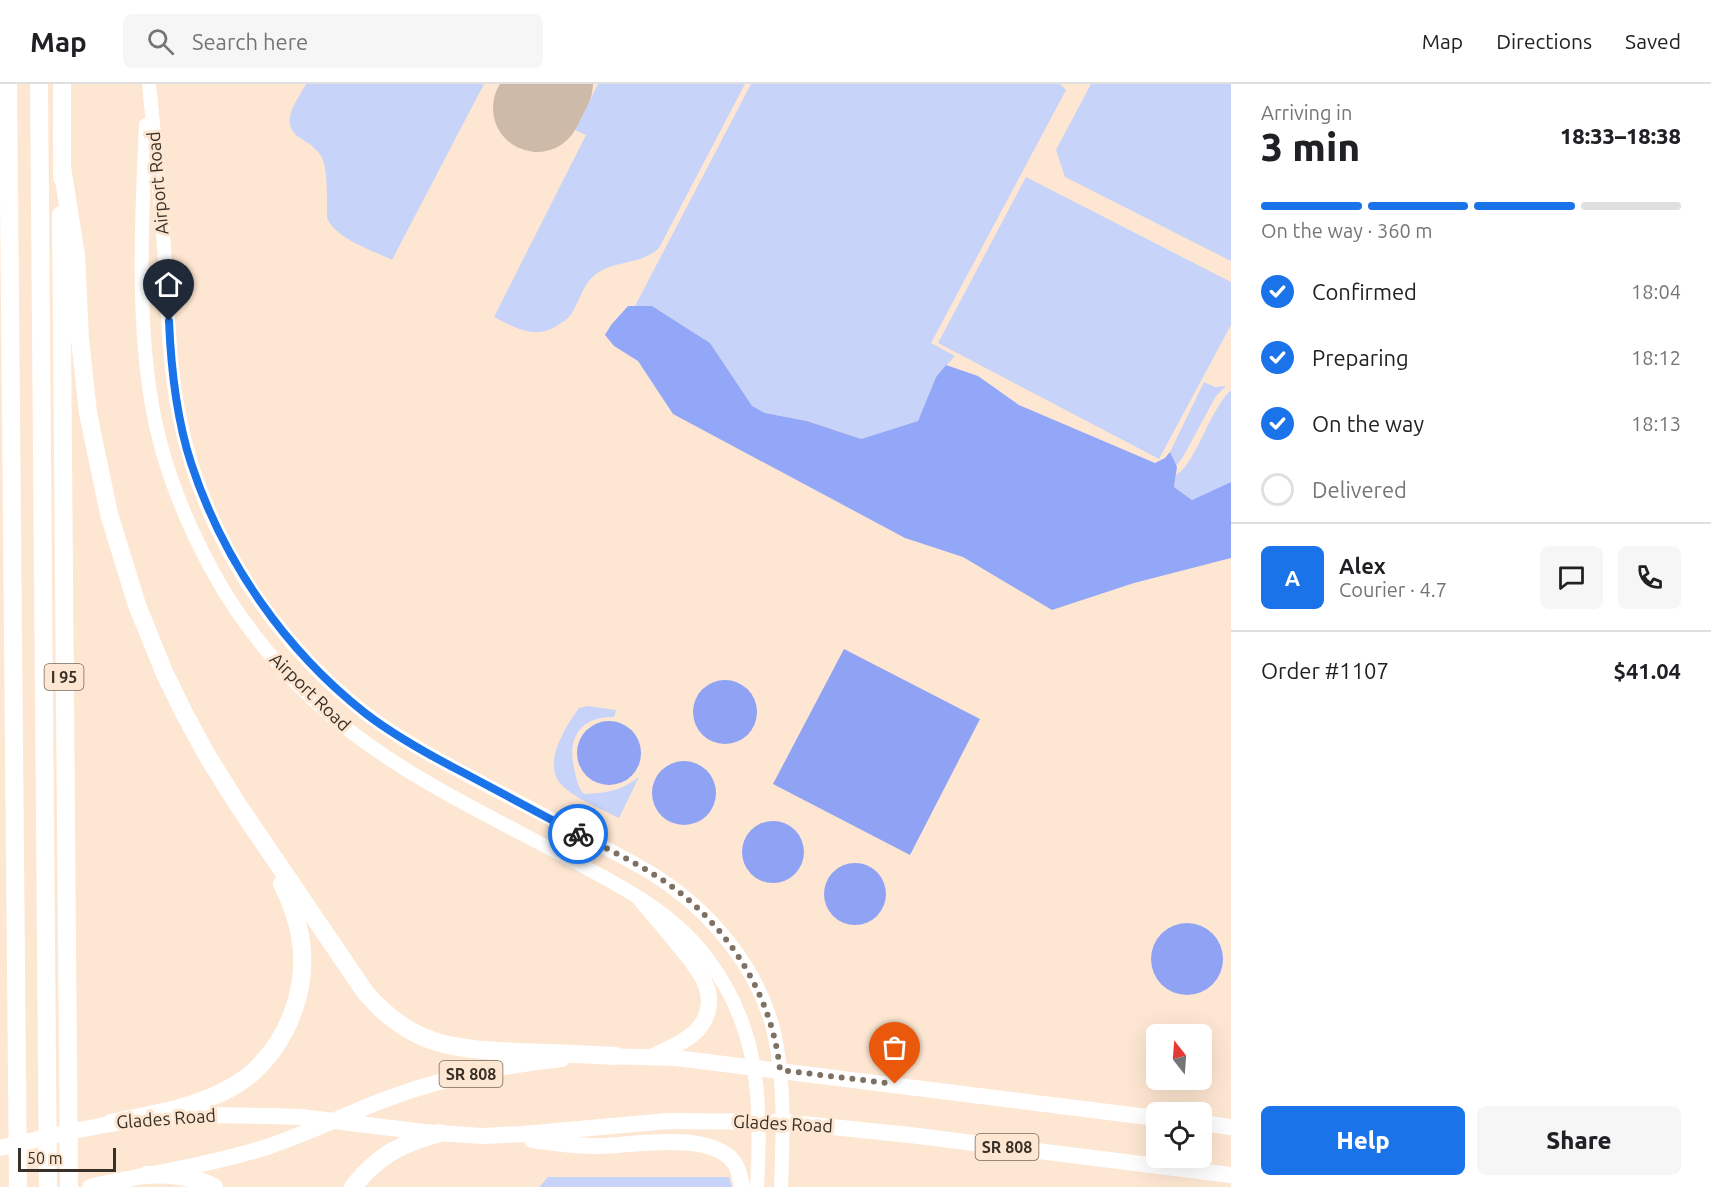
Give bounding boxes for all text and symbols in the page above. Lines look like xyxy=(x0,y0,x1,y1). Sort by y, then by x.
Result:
search box xyxy=(123,14,543,68)
icon: search xyxy=(144,25,177,58)
text: Map xyxy=(30,26,87,57)
text: Search here xyxy=(192,29,308,54)
text: Map xyxy=(1422,29,1463,53)
text: Directions xyxy=(1496,29,1592,53)
text: Saved xyxy=(1625,29,1681,53)
text: Arriving in xyxy=(1261,101,1352,124)
text: 18:33–18:38 xyxy=(1560,123,1681,148)
text: 3 min xyxy=(1261,125,1360,168)
street label: Airport Road xyxy=(143,131,171,235)
text: On the way · 360 m xyxy=(1261,219,1433,242)
pin xyxy=(143,259,194,321)
icon: home xyxy=(152,268,185,301)
icon: check xyxy=(1261,275,1294,308)
text: Confirmed xyxy=(1312,279,1417,304)
text: 18:04 xyxy=(1631,280,1681,303)
icon: check xyxy=(1261,341,1294,374)
text: Preparing xyxy=(1312,345,1409,370)
text: 18:12 xyxy=(1631,346,1681,369)
icon: check xyxy=(1261,407,1294,440)
text: On the way xyxy=(1312,411,1424,436)
text: 18:13 xyxy=(1631,412,1681,435)
text: Delivered xyxy=(1312,477,1407,502)
button: chat xyxy=(1540,546,1603,609)
button: phone xyxy=(1618,546,1681,609)
text: Alex xyxy=(1339,553,1386,578)
text: A xyxy=(1285,565,1300,590)
text: Courier · 4.7 xyxy=(1339,578,1447,601)
street label: Airport Road xyxy=(267,648,355,734)
text: Order #1107 xyxy=(1261,658,1389,683)
text: $41.04 xyxy=(1614,658,1681,683)
road number: I 95 xyxy=(44,664,84,690)
courier xyxy=(548,804,608,864)
icon: bike xyxy=(562,818,595,851)
pin xyxy=(869,1022,920,1084)
north arrow xyxy=(1146,1024,1212,1090)
map controls xyxy=(1146,1024,1212,1168)
icon: bag xyxy=(878,1031,911,1064)
road number: SR 808 xyxy=(440,1061,502,1087)
button: locate xyxy=(1146,1102,1212,1168)
street label: Glades Road xyxy=(115,1105,216,1131)
button: Help xyxy=(1261,1106,1465,1175)
button: Share xyxy=(1477,1106,1681,1175)
street label: Glades Road xyxy=(733,1110,833,1136)
road number: SR 808 xyxy=(976,1134,1038,1160)
scale bar xyxy=(18,1145,116,1172)
text: 50 m xyxy=(27,1149,63,1167)

